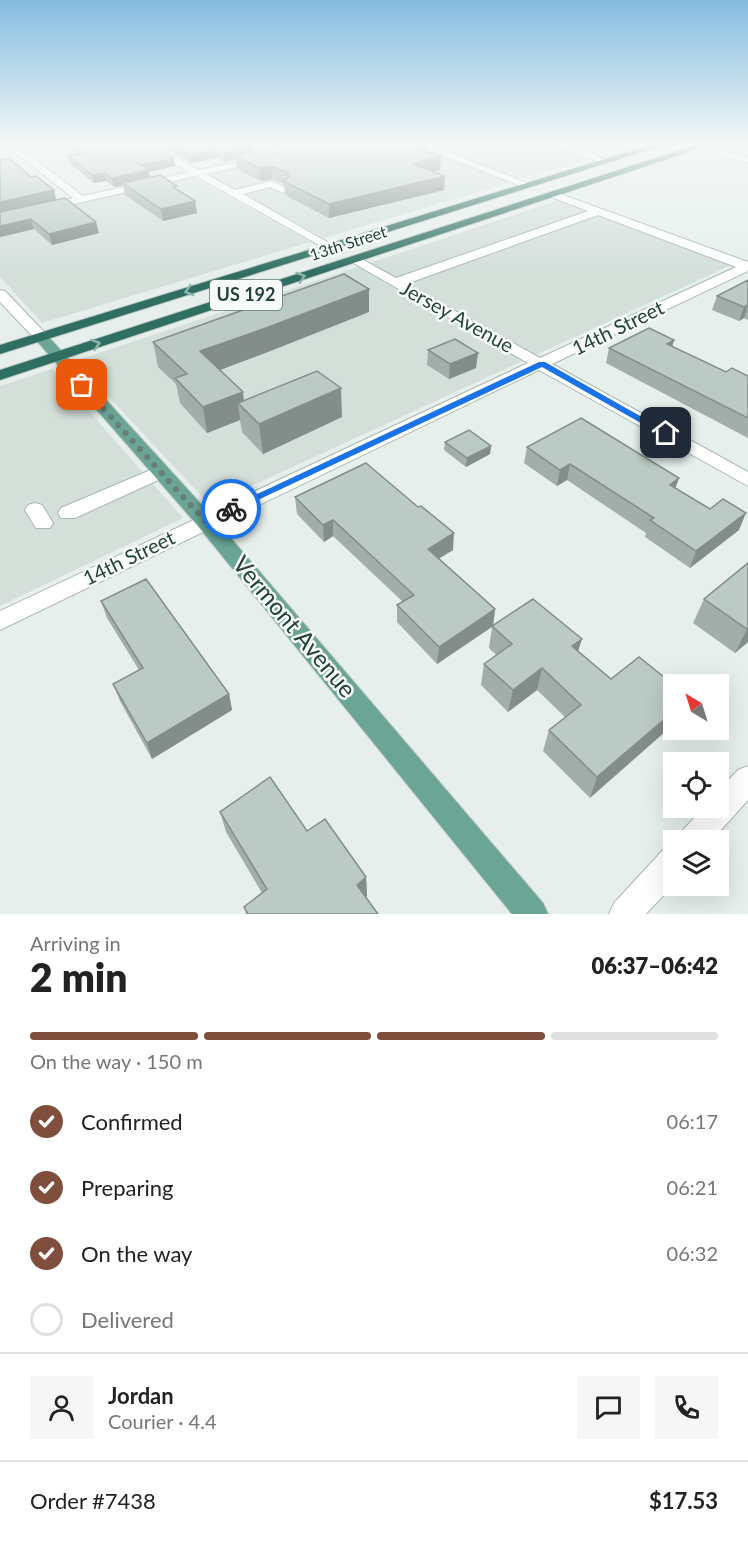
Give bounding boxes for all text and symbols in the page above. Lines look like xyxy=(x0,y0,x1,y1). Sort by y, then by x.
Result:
street label: 13th Street xyxy=(307,221,389,264)
one-way arrow xyxy=(295,272,306,285)
street label: Jersey Avenue xyxy=(397,275,518,357)
road number: US 192 xyxy=(210,280,282,310)
one-way arrow xyxy=(184,284,195,296)
street label: 14th Street xyxy=(568,295,667,360)
one-way arrow xyxy=(90,339,101,351)
pin xyxy=(56,359,107,410)
icon: bag xyxy=(65,368,98,401)
pin xyxy=(640,407,691,458)
icon: home xyxy=(649,416,682,449)
courier xyxy=(201,479,261,539)
icon: bike xyxy=(215,493,248,526)
street label: 14th Street xyxy=(79,525,178,590)
street label: Vermont Avenue xyxy=(228,549,363,703)
north arrow xyxy=(663,674,729,740)
map controls xyxy=(663,674,729,896)
button: locate xyxy=(663,752,729,818)
button: layers xyxy=(663,830,729,896)
text: Arriving in xyxy=(30,931,121,955)
text: 06:37–06:42 xyxy=(592,952,718,979)
text: 2 min xyxy=(30,954,127,1000)
text: On the way · 150 m xyxy=(30,1049,203,1073)
icon: check xyxy=(30,1105,63,1138)
text: Confirmed xyxy=(81,1108,183,1135)
text: 06:17 xyxy=(667,1109,718,1133)
icon: check xyxy=(30,1171,63,1204)
text: Preparing xyxy=(81,1174,173,1201)
text: 06:21 xyxy=(667,1175,718,1199)
icon: check xyxy=(30,1237,63,1270)
text: On the way xyxy=(81,1240,192,1267)
text: 06:32 xyxy=(667,1241,718,1265)
text: Delivered xyxy=(81,1306,174,1333)
button: person xyxy=(30,1376,93,1439)
button: chat xyxy=(577,1376,640,1439)
button: phone xyxy=(655,1376,718,1439)
text: Jordan xyxy=(108,1382,174,1409)
text: Courier · 4.4 xyxy=(108,1409,217,1433)
text: Order #7438 xyxy=(30,1487,156,1514)
text: $17.53 xyxy=(649,1487,718,1514)

